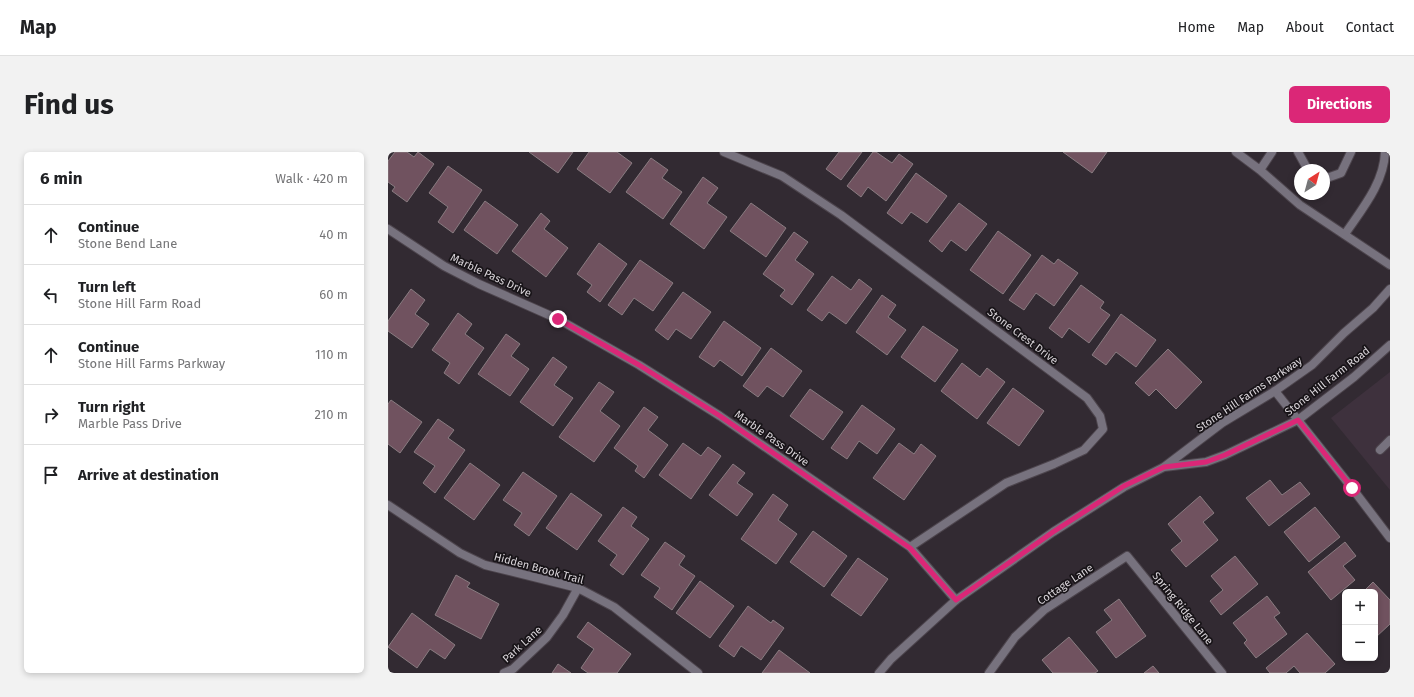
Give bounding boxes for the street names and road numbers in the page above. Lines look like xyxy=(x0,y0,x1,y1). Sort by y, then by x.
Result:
street label: Marble Pass Drive xyxy=(448,251,533,300)
street label: Stone Crest Drive xyxy=(985,306,1061,367)
street label: Stone Hill Farm Road xyxy=(1282,344,1372,419)
street label: Stone Hill Farms Parkway xyxy=(1194,354,1305,435)
street label: Marble Pass Drive xyxy=(732,408,811,469)
street label: Hidden Brook Trail xyxy=(492,550,585,587)
street label: Cottage Lane xyxy=(1035,561,1096,608)
street label: Spring Ridge Lane xyxy=(1149,569,1216,647)
street label: Park Lane xyxy=(500,623,545,665)

